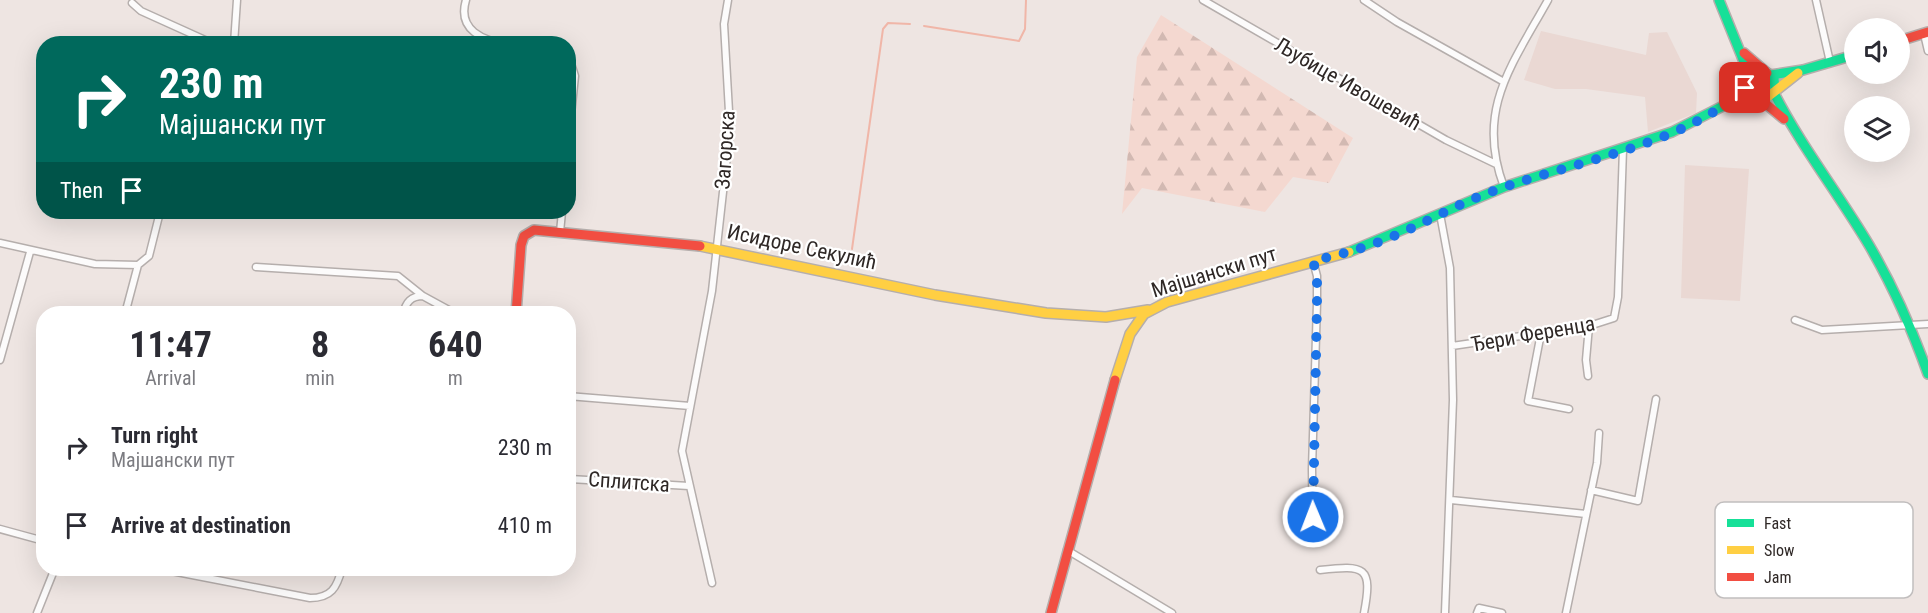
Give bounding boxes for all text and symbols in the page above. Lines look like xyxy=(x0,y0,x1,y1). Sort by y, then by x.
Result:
map controls xyxy=(1844,18,1910,162)
button: sound xyxy=(1844,18,1910,84)
street label: Љубице Ивошевић xyxy=(1271,32,1425,136)
text: 230 m xyxy=(159,59,264,108)
icon: right xyxy=(60,60,138,138)
pin xyxy=(1719,62,1770,113)
icon: arrive xyxy=(1728,71,1761,104)
button: layers xyxy=(1844,96,1910,162)
text: Мајшански пут xyxy=(159,109,326,141)
street label: Загорска xyxy=(710,110,740,190)
icon: arrive xyxy=(115,174,148,207)
text: Then xyxy=(60,178,103,203)
street label: Исидоре Секулић xyxy=(725,219,879,275)
street label: Мајшански пут xyxy=(1148,242,1280,302)
street label: Ђери Ференца xyxy=(1469,311,1597,357)
text: 11:47 xyxy=(129,324,212,366)
text: 8 xyxy=(311,324,329,366)
text: 640 xyxy=(428,324,483,366)
text: Arrival xyxy=(145,366,196,390)
text: min xyxy=(305,366,335,390)
text: m xyxy=(448,366,463,390)
text: Turn right xyxy=(111,423,198,448)
icon: right xyxy=(60,431,93,464)
text: 230 m xyxy=(498,435,552,460)
text: Мајшански пут xyxy=(111,448,235,472)
street label: Сплитска xyxy=(587,467,671,497)
position arrow xyxy=(1281,485,1345,549)
legend xyxy=(1715,502,1913,598)
icon: arrive xyxy=(60,509,93,542)
text: Arrive at destination xyxy=(111,513,291,538)
text: 410 m xyxy=(498,513,552,538)
text: Fast xyxy=(1764,514,1791,533)
text: Slow xyxy=(1764,541,1794,560)
text: Jam xyxy=(1764,568,1791,587)

